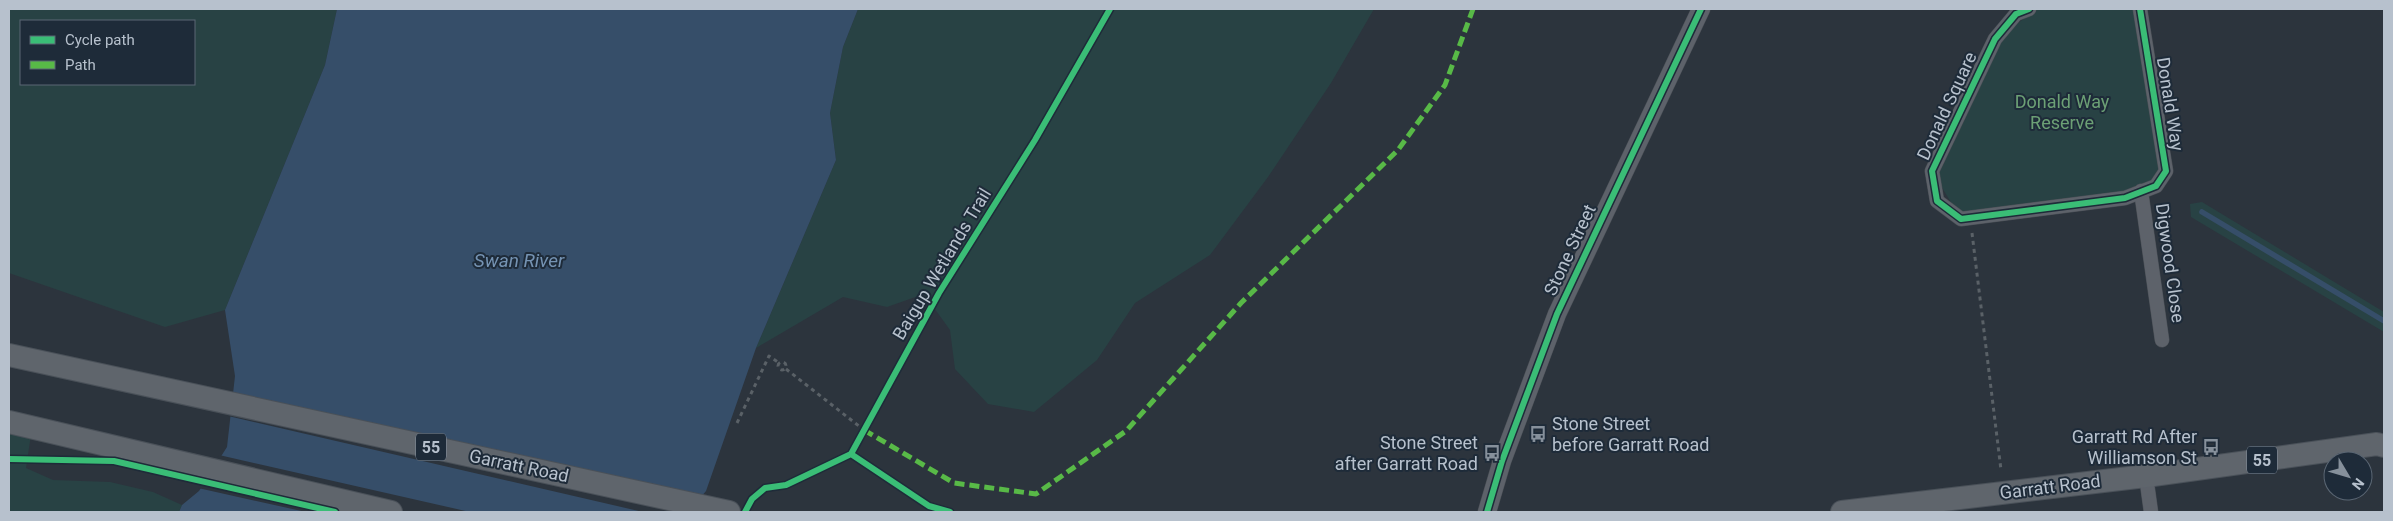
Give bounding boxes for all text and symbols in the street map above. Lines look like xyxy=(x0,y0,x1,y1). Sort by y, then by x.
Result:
legend xyxy=(20,20,195,85)
text: Cycle path xyxy=(65,31,135,49)
street label: Donald Square xyxy=(1912,48,1981,163)
text: Path xyxy=(65,56,96,74)
street label: Donald Way xyxy=(2153,56,2188,153)
park label: Donald Way Reserve xyxy=(2015,91,2110,133)
street label: Baigup Wetlands Trail xyxy=(888,184,995,343)
street label: Stone Street xyxy=(1539,201,1600,299)
street label: Digwood Close xyxy=(2152,202,2189,324)
water label: Swan River xyxy=(474,249,565,272)
place label: Stone Street before Garratt Road xyxy=(1552,413,1709,455)
bus stop icon: Stone Street before Garratt Road xyxy=(1528,424,1548,444)
place label: Garratt Rd After Williamson St xyxy=(2072,426,2197,468)
place label: Stone Street after Garratt Road xyxy=(1335,432,1478,474)
road number: 55 xyxy=(416,434,446,461)
bus stop icon: Garratt Rd After Williamson St xyxy=(2201,437,2221,457)
bus stop icon: Stone Street after Garratt Road xyxy=(1482,443,1502,463)
street label: Garratt Road xyxy=(467,445,571,486)
road number: 55 xyxy=(2247,446,2277,474)
north arrow xyxy=(2323,451,2373,501)
street label: Garratt Road xyxy=(1998,470,2101,503)
text: N xyxy=(2349,475,2368,493)

